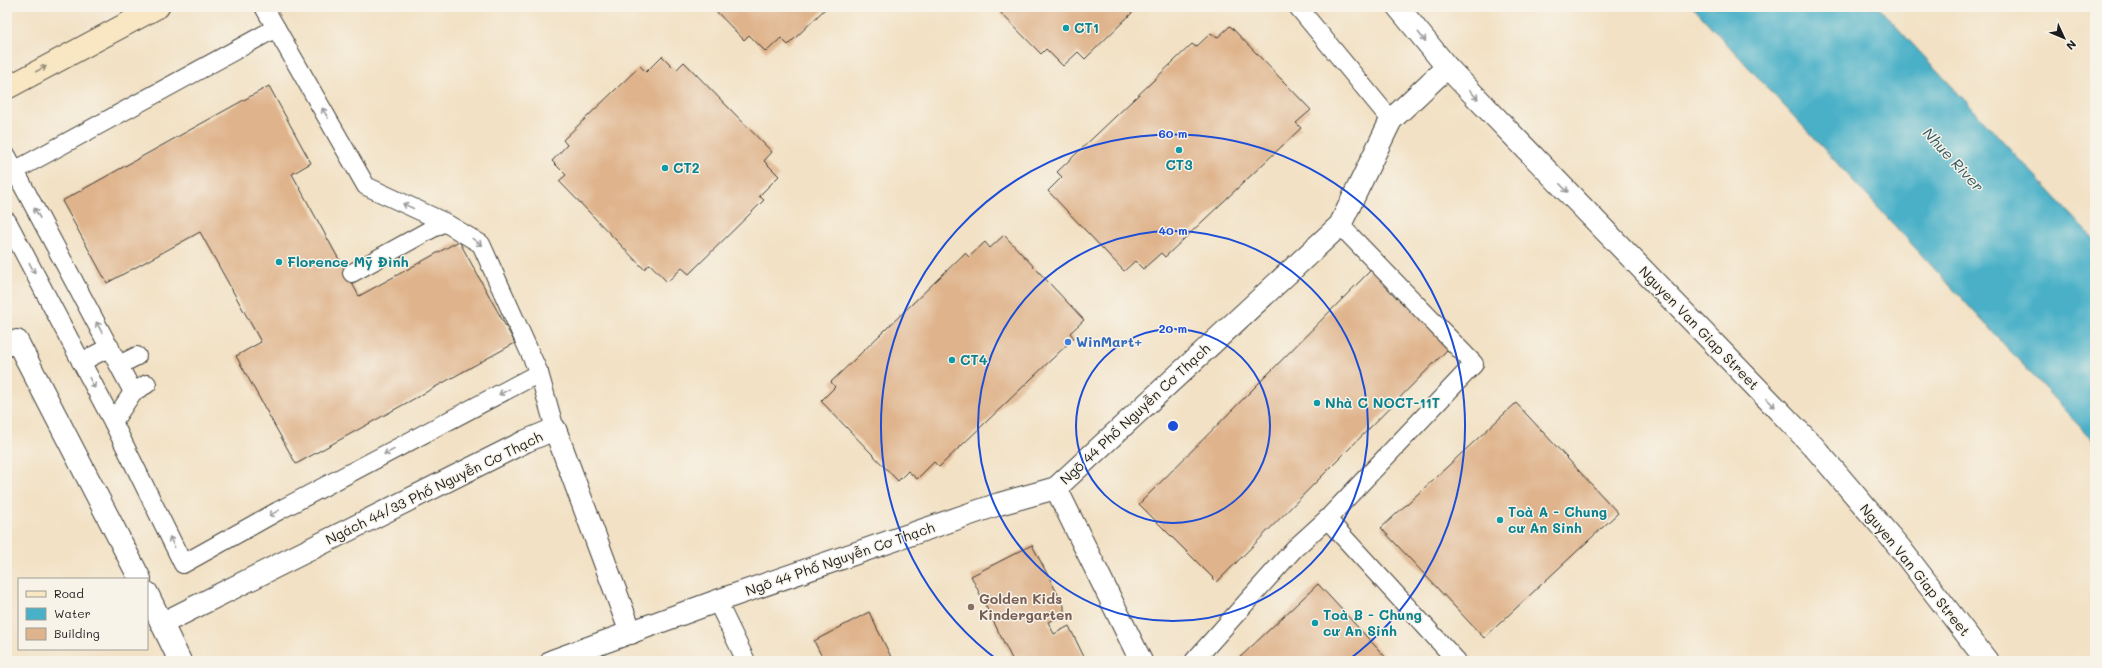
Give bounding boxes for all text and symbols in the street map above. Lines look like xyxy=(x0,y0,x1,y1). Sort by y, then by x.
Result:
place label: CT1 xyxy=(1074,18,1099,37)
north arrow xyxy=(2044,18,2084,58)
marker: CT1 xyxy=(1061,23,1071,33)
one-way arrow xyxy=(1418,31,1427,42)
text: N xyxy=(2063,37,2080,54)
one-way arrow xyxy=(35,65,47,73)
one-way arrow xyxy=(1469,90,1479,100)
one-way arrow xyxy=(320,108,328,120)
water label: Nhue River xyxy=(1919,123,1989,196)
text: 60 m xyxy=(1159,125,1187,141)
marker: CT3 xyxy=(1174,145,1184,155)
place label: CT3 xyxy=(1165,155,1193,174)
place label: CT2 xyxy=(673,158,700,177)
marker: CT2 xyxy=(660,163,670,173)
one-way arrow xyxy=(1560,183,1569,193)
one-way arrow xyxy=(403,202,415,209)
one-way arrow xyxy=(33,207,41,219)
text: 40 m xyxy=(1158,222,1188,238)
one-way arrow xyxy=(471,238,482,246)
place label: Florence Mỹ Đình xyxy=(287,252,409,271)
marker: Florence Mỹ Đình xyxy=(274,257,284,267)
one-way arrow xyxy=(28,261,36,273)
street label: Nguyen Van Giap Street xyxy=(1635,262,1764,394)
text: 20 m xyxy=(1159,320,1187,336)
one-way arrow xyxy=(95,321,102,333)
place label: WinMart+ xyxy=(1076,332,1142,351)
marker: WinMart+ xyxy=(1063,337,1073,347)
street label: Ngõ 44 Phố Nguyễn Cơ Thạch xyxy=(1055,339,1214,488)
place label: CT4 xyxy=(960,350,988,369)
marker: CT4 xyxy=(947,355,957,365)
one-way arrow xyxy=(89,376,96,388)
one-way arrow xyxy=(499,388,511,396)
place label: Nhà C NOCT-11T xyxy=(1325,393,1440,412)
one-way arrow xyxy=(1767,397,1776,408)
marker: Nhà C NOCT-11T xyxy=(1312,398,1322,408)
centre of rings xyxy=(1166,419,1180,433)
street label: Ngách 44/33 Phố Nguyễn Cơ Thạch xyxy=(322,427,546,549)
one-way arrow xyxy=(384,449,396,456)
street label: Nguyen Van Giap Street xyxy=(1856,499,1975,640)
place label: Toà A - Chung cư An Sinh xyxy=(1508,502,1607,537)
one-way arrow xyxy=(269,510,281,517)
marker: Toà A - Chung cư An Sinh xyxy=(1495,515,1505,525)
street label: Ngõ 44 Phố Nguyễn Cơ Thạch xyxy=(743,517,937,600)
one-way arrow xyxy=(168,536,175,548)
legend xyxy=(18,578,148,650)
text: Road xyxy=(54,585,84,601)
place label: Golden Kids Kindergarten xyxy=(979,589,1072,624)
marker: Golden Kids Kindergarten xyxy=(966,602,976,612)
text: Water xyxy=(54,605,91,621)
place label: Toà B - Chung cư An Sinh xyxy=(1323,605,1422,640)
marker: Toà B - Chung cư An Sinh xyxy=(1310,618,1320,628)
text: Building xyxy=(54,625,100,641)

